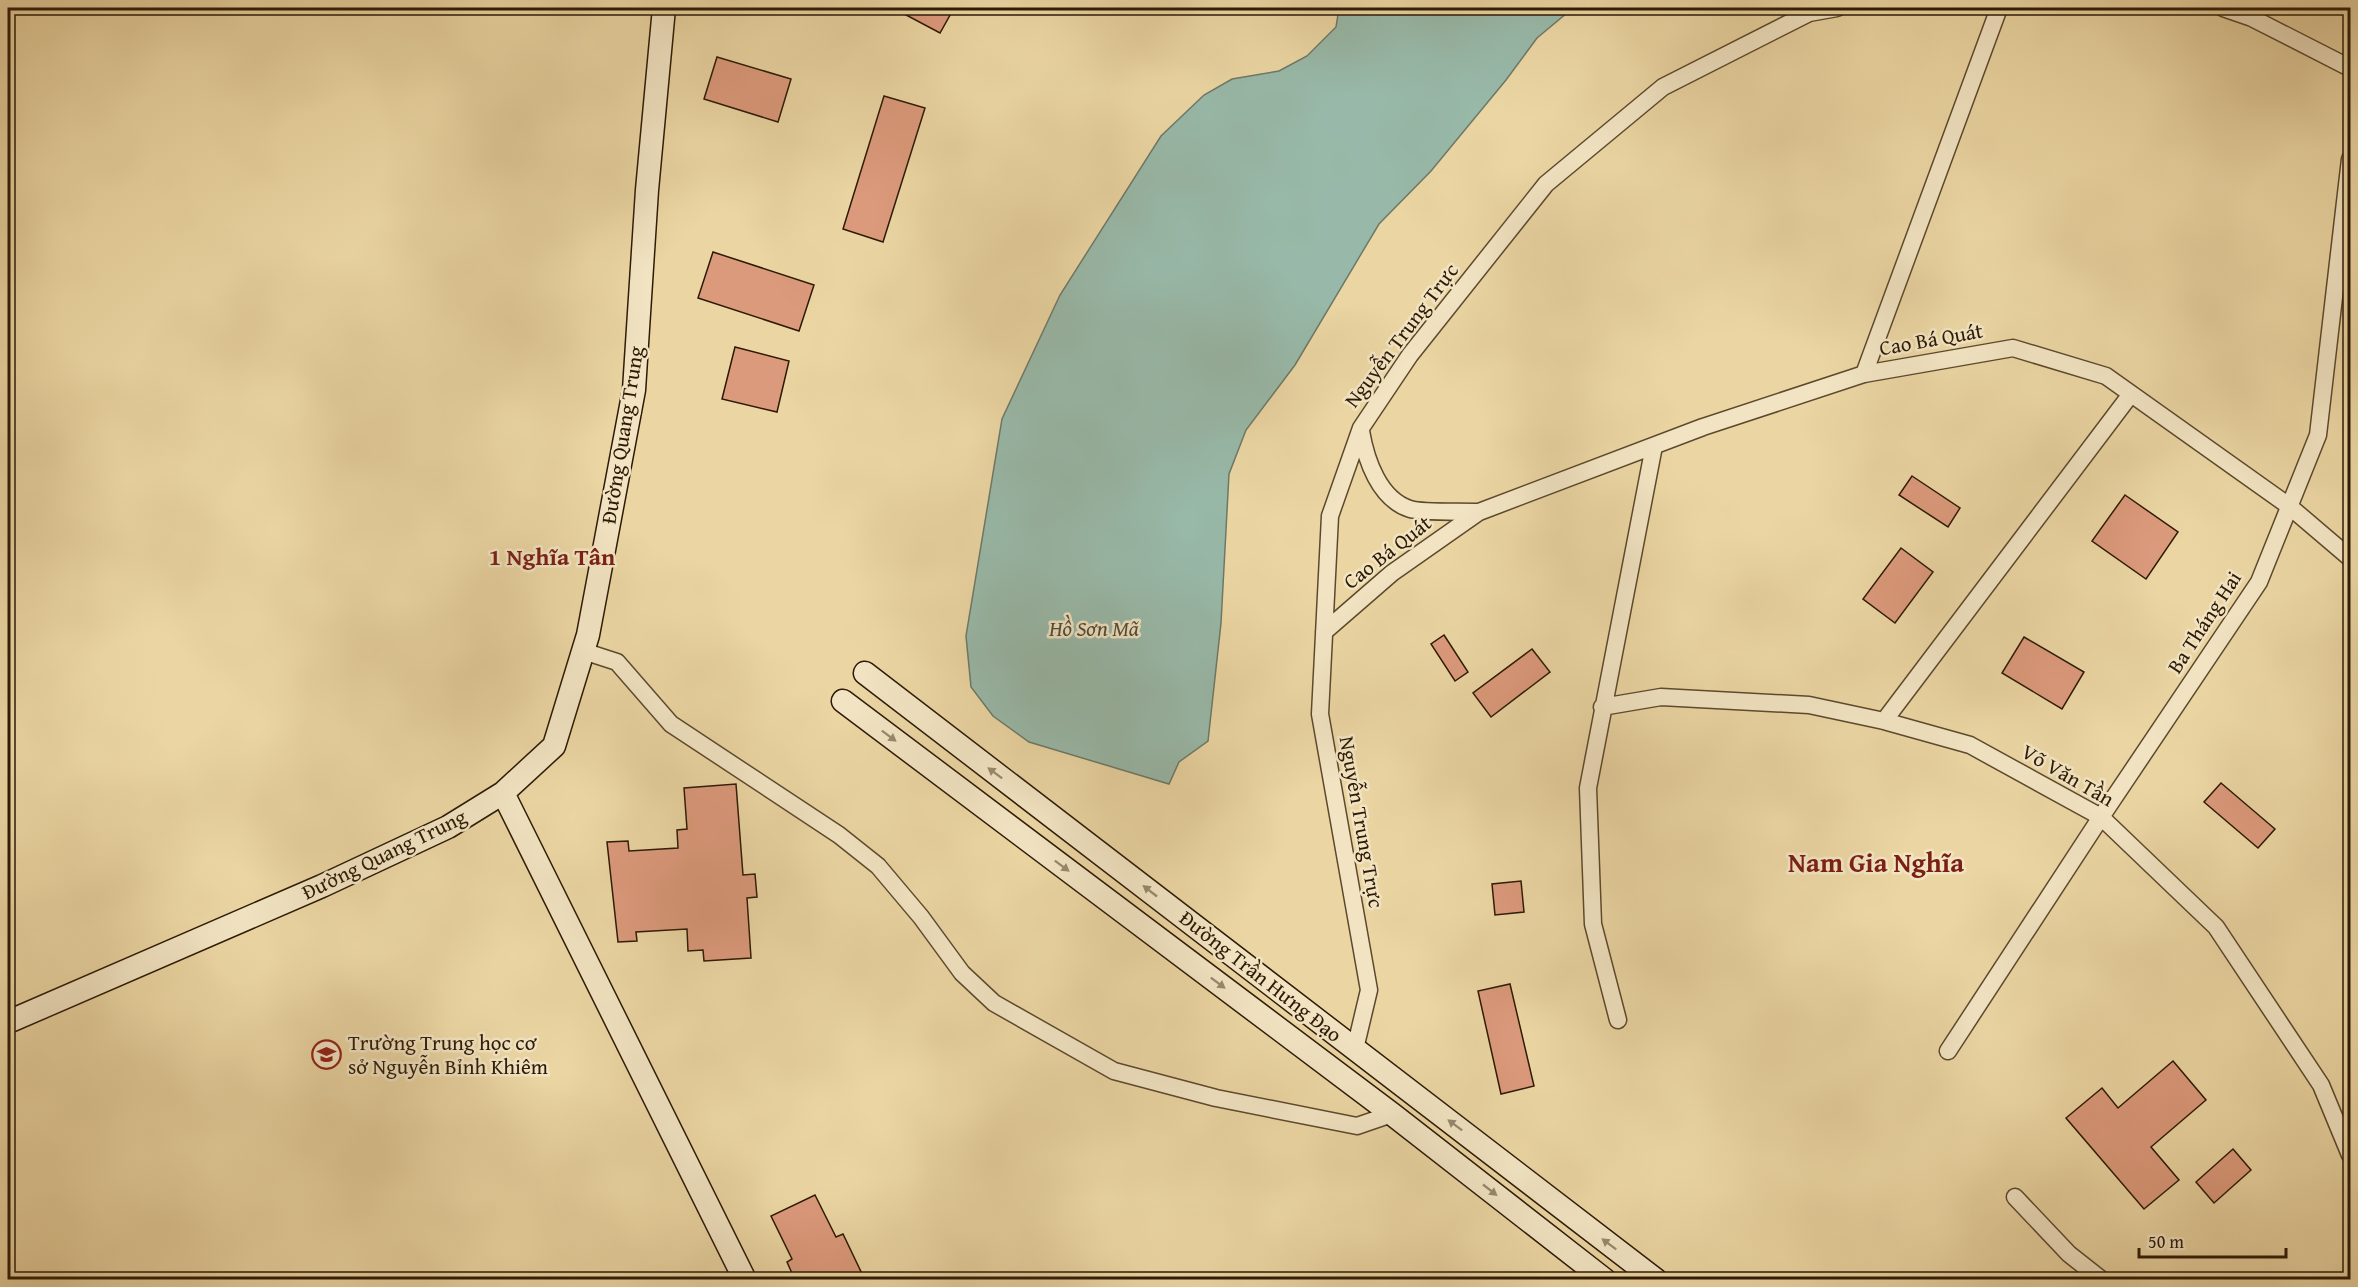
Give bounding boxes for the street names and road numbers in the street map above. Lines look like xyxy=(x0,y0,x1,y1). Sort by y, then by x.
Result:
street label: Nguyễn Trung Trực xyxy=(1336,256,1466,414)
street label: Cao Bá Quát xyxy=(1877,315,1986,363)
street label: Đường Quang Trung xyxy=(593,343,651,526)
street label: Cao Bá Quát xyxy=(1336,507,1438,596)
street label: Ba Tháng Hai xyxy=(2159,565,2249,679)
street label: Nguyễn Trung Trực xyxy=(1332,734,1392,910)
street label: Võ Văn Tần xyxy=(2016,736,2120,814)
street label: Đường Quang Trung xyxy=(297,800,472,907)
street label: Đường Trần Hưng Đạo xyxy=(1173,903,1349,1049)

